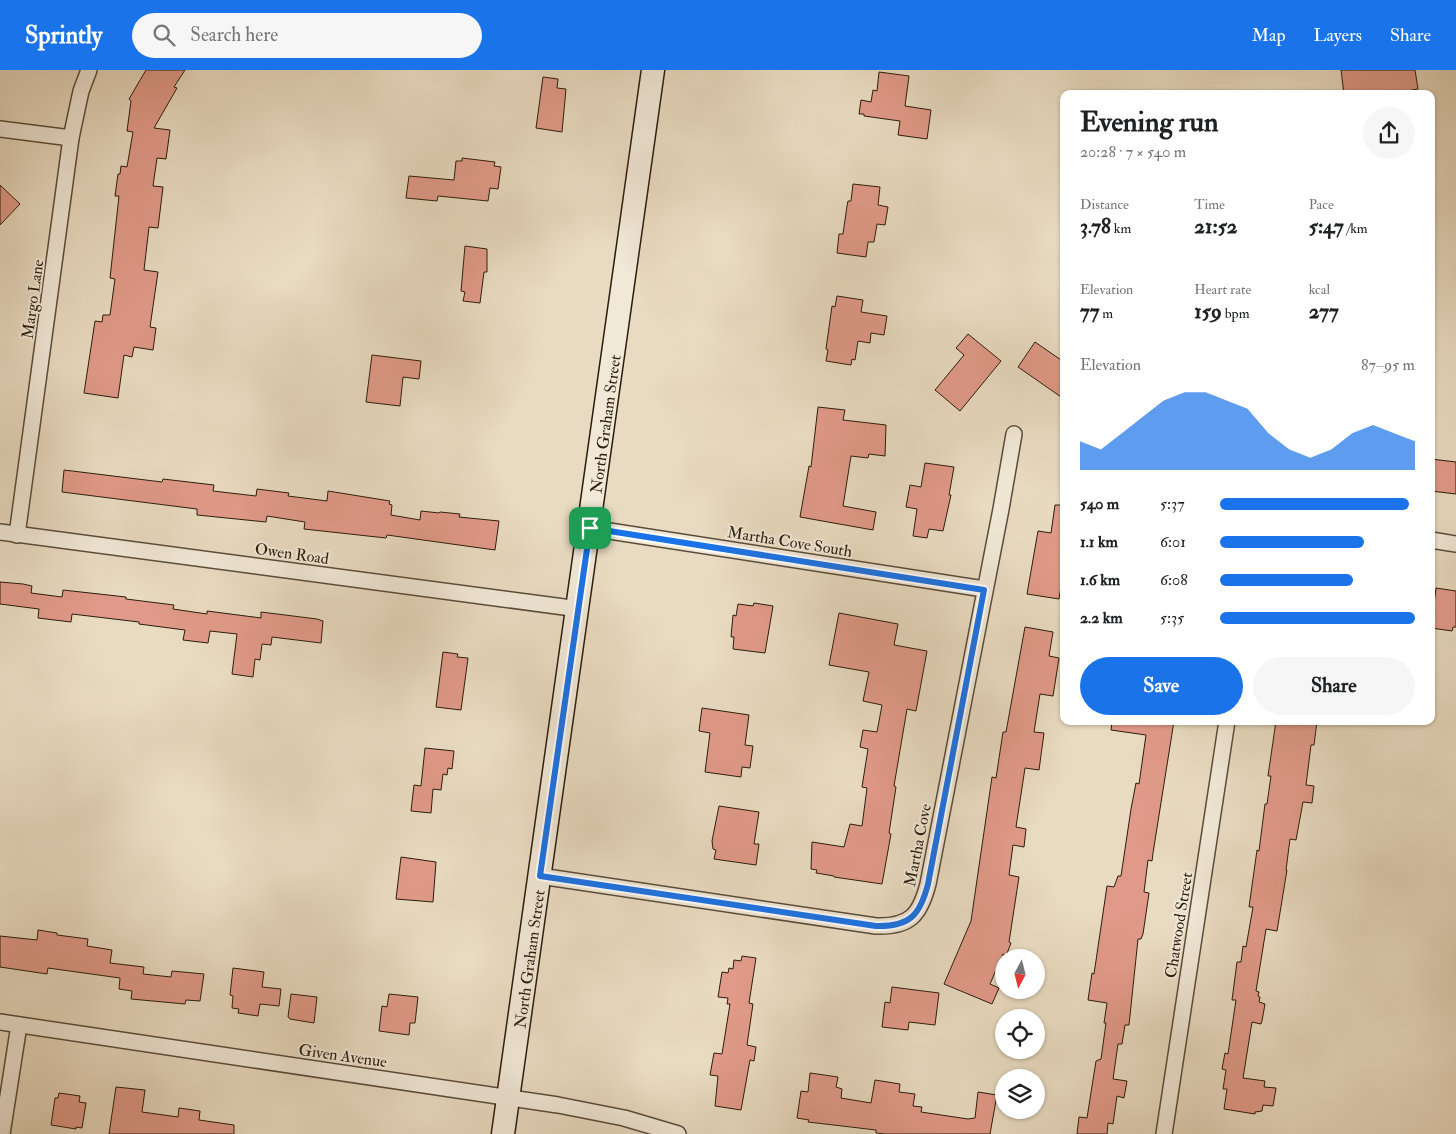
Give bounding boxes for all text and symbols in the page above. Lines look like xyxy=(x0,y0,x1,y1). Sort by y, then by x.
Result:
search box xyxy=(132,13,482,58)
text: Sprintly xyxy=(25,20,102,51)
icon: search xyxy=(150,21,178,49)
text: Search here xyxy=(190,23,278,47)
text: Map xyxy=(1252,24,1286,47)
text: Layers xyxy=(1314,24,1362,47)
text: Share xyxy=(1390,24,1431,47)
text: Evening run xyxy=(1080,105,1218,140)
button: share xyxy=(1363,107,1415,159)
text: 20:28 · 7 × 540 m xyxy=(1080,142,1186,162)
text: Distance xyxy=(1080,196,1129,213)
text: Time xyxy=(1194,196,1225,213)
text: Pace xyxy=(1309,196,1334,213)
text: 3.78 xyxy=(1080,213,1111,240)
text: 21:52 xyxy=(1194,213,1237,240)
text: 5:47 xyxy=(1309,213,1344,240)
text: km xyxy=(1111,220,1131,237)
text: /km xyxy=(1344,220,1368,237)
street label: Margo Lane xyxy=(18,258,48,340)
text: Elevation xyxy=(1080,281,1133,298)
text: Heart rate xyxy=(1194,281,1251,298)
text: kcal xyxy=(1309,281,1330,298)
text: 77 xyxy=(1080,298,1099,325)
text: 159 xyxy=(1194,298,1222,325)
text: 277 xyxy=(1309,298,1339,325)
text: m xyxy=(1099,305,1113,322)
text: bpm xyxy=(1222,305,1250,322)
street label: North Graham Street xyxy=(586,353,626,495)
text: Elevation xyxy=(1080,355,1141,375)
text: 87–95 m xyxy=(1361,355,1415,375)
text: 540 m xyxy=(1080,494,1119,514)
text: 5:37 xyxy=(1160,494,1184,514)
pin xyxy=(569,507,611,549)
icon: arrive xyxy=(576,514,604,542)
street label: Martha Cove South xyxy=(726,522,854,562)
text: 1.1 km xyxy=(1080,532,1118,552)
text: 6:01 xyxy=(1160,532,1186,552)
street label: Owen Road xyxy=(254,539,330,569)
text: 1.6 km xyxy=(1080,570,1120,590)
text: 6:08 xyxy=(1160,570,1188,590)
text: 2.2 km xyxy=(1080,608,1123,628)
text: 5:35 xyxy=(1160,608,1184,628)
button: Save xyxy=(1080,657,1243,715)
button: Share xyxy=(1253,657,1415,715)
street label: Martha Cove xyxy=(900,802,936,888)
street label: Chatwood Street xyxy=(1161,871,1197,979)
street label: North Graham Street xyxy=(510,888,550,1030)
north arrow xyxy=(995,949,1045,999)
map controls xyxy=(995,949,1045,1119)
button: locate xyxy=(995,1009,1045,1059)
street label: Given Avenue xyxy=(297,1040,389,1072)
button: layers xyxy=(995,1069,1045,1119)

